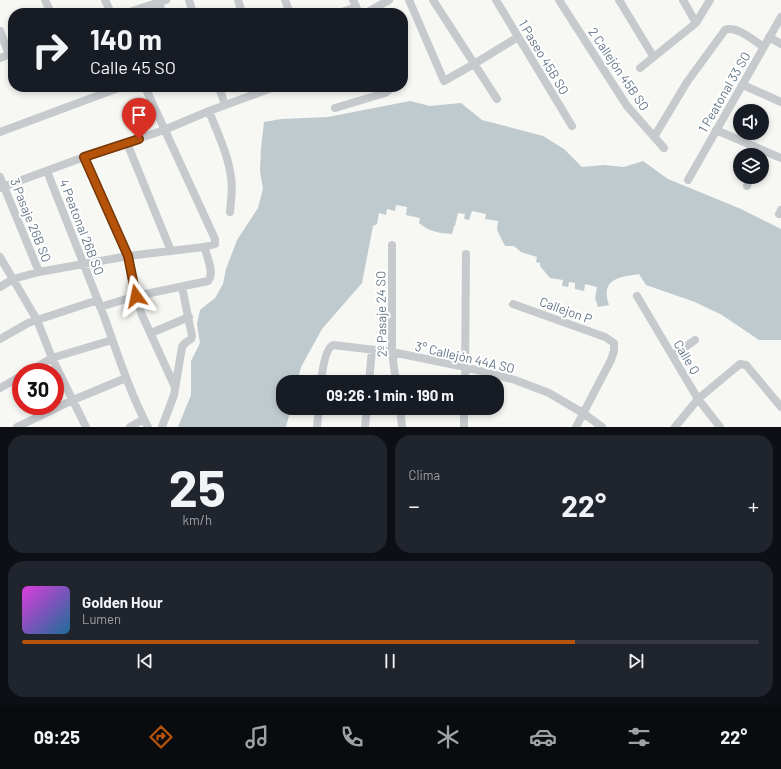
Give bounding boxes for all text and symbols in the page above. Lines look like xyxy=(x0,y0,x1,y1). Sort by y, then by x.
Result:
street label: 1 Paseo 45B SO xyxy=(515,17,573,97)
text: 140 m xyxy=(90,22,162,56)
icon: right xyxy=(24,24,76,76)
street label: 2 Callejón 45B SO xyxy=(585,24,653,114)
street label: 1 Peatonal 33 SO xyxy=(694,49,754,135)
text: Calle 45 SO xyxy=(90,56,176,78)
pin xyxy=(122,98,156,139)
icon: arrive xyxy=(128,104,150,126)
map controls xyxy=(733,104,769,184)
button: sound xyxy=(733,104,769,140)
button: layers xyxy=(733,148,769,184)
street label: 3 Pasaje 26B SO xyxy=(7,176,55,264)
street label: 4 Peatonal 26B SO xyxy=(56,177,108,277)
street label: 2º Pasaje 24 SO xyxy=(372,271,390,357)
position arrow xyxy=(115,275,157,317)
street label: Callejon P xyxy=(537,293,595,327)
street label: Calle Q xyxy=(670,337,704,377)
street label: 3° Callejón 44A SO xyxy=(414,338,516,376)
speed limit sign: 30 xyxy=(12,363,64,415)
text: 09:26 · 1 min · 190 m xyxy=(326,386,454,404)
text: 25 xyxy=(169,455,226,517)
text: Clima xyxy=(409,467,440,483)
text: 22° xyxy=(561,487,606,523)
text: − xyxy=(409,492,420,518)
text: + xyxy=(748,492,759,518)
text: km/h xyxy=(183,512,212,528)
text: Golden Hour xyxy=(82,593,163,611)
text: Lumen xyxy=(82,611,121,627)
icon: previous xyxy=(134,650,156,672)
icon: pause xyxy=(379,650,401,672)
icon: next xyxy=(625,650,647,672)
icon: directions xyxy=(147,723,175,751)
icon: music xyxy=(243,723,271,751)
icon: phone xyxy=(338,723,366,751)
icon: climate xyxy=(434,723,462,751)
icon: car xyxy=(529,723,557,751)
icon: filters xyxy=(625,723,653,751)
text: 09:25 xyxy=(34,726,80,748)
text: 22° xyxy=(720,726,747,748)

